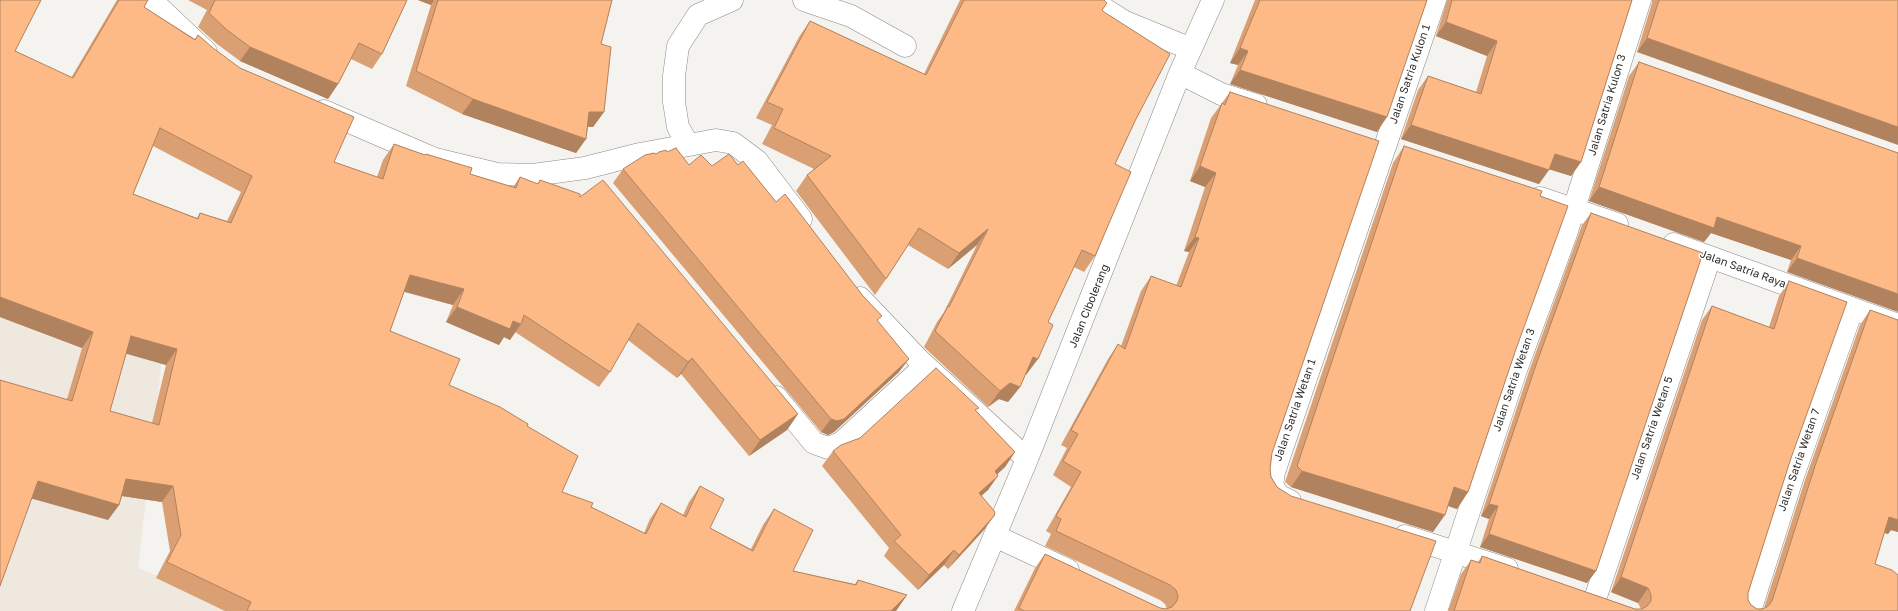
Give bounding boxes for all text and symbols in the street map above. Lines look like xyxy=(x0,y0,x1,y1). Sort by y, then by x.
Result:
street label: Jalan Satria Kulon 1 xyxy=(1387,23,1433,125)
street label: Jalan Satria Kulon 3 xyxy=(1585,53,1629,157)
street label: Jalan Satria Raya xyxy=(1698,247,1788,291)
street label: Jalan Cibolerang xyxy=(1066,262,1112,350)
street label: Jalan Satria Wetan 3 xyxy=(1490,327,1538,433)
street label: Jalan Satria Wetan 1 xyxy=(1271,357,1319,463)
street label: Jalan Satria Wetan 5 xyxy=(1628,375,1676,481)
street label: Jalan Satria Wetan 7 xyxy=(1775,407,1823,513)

